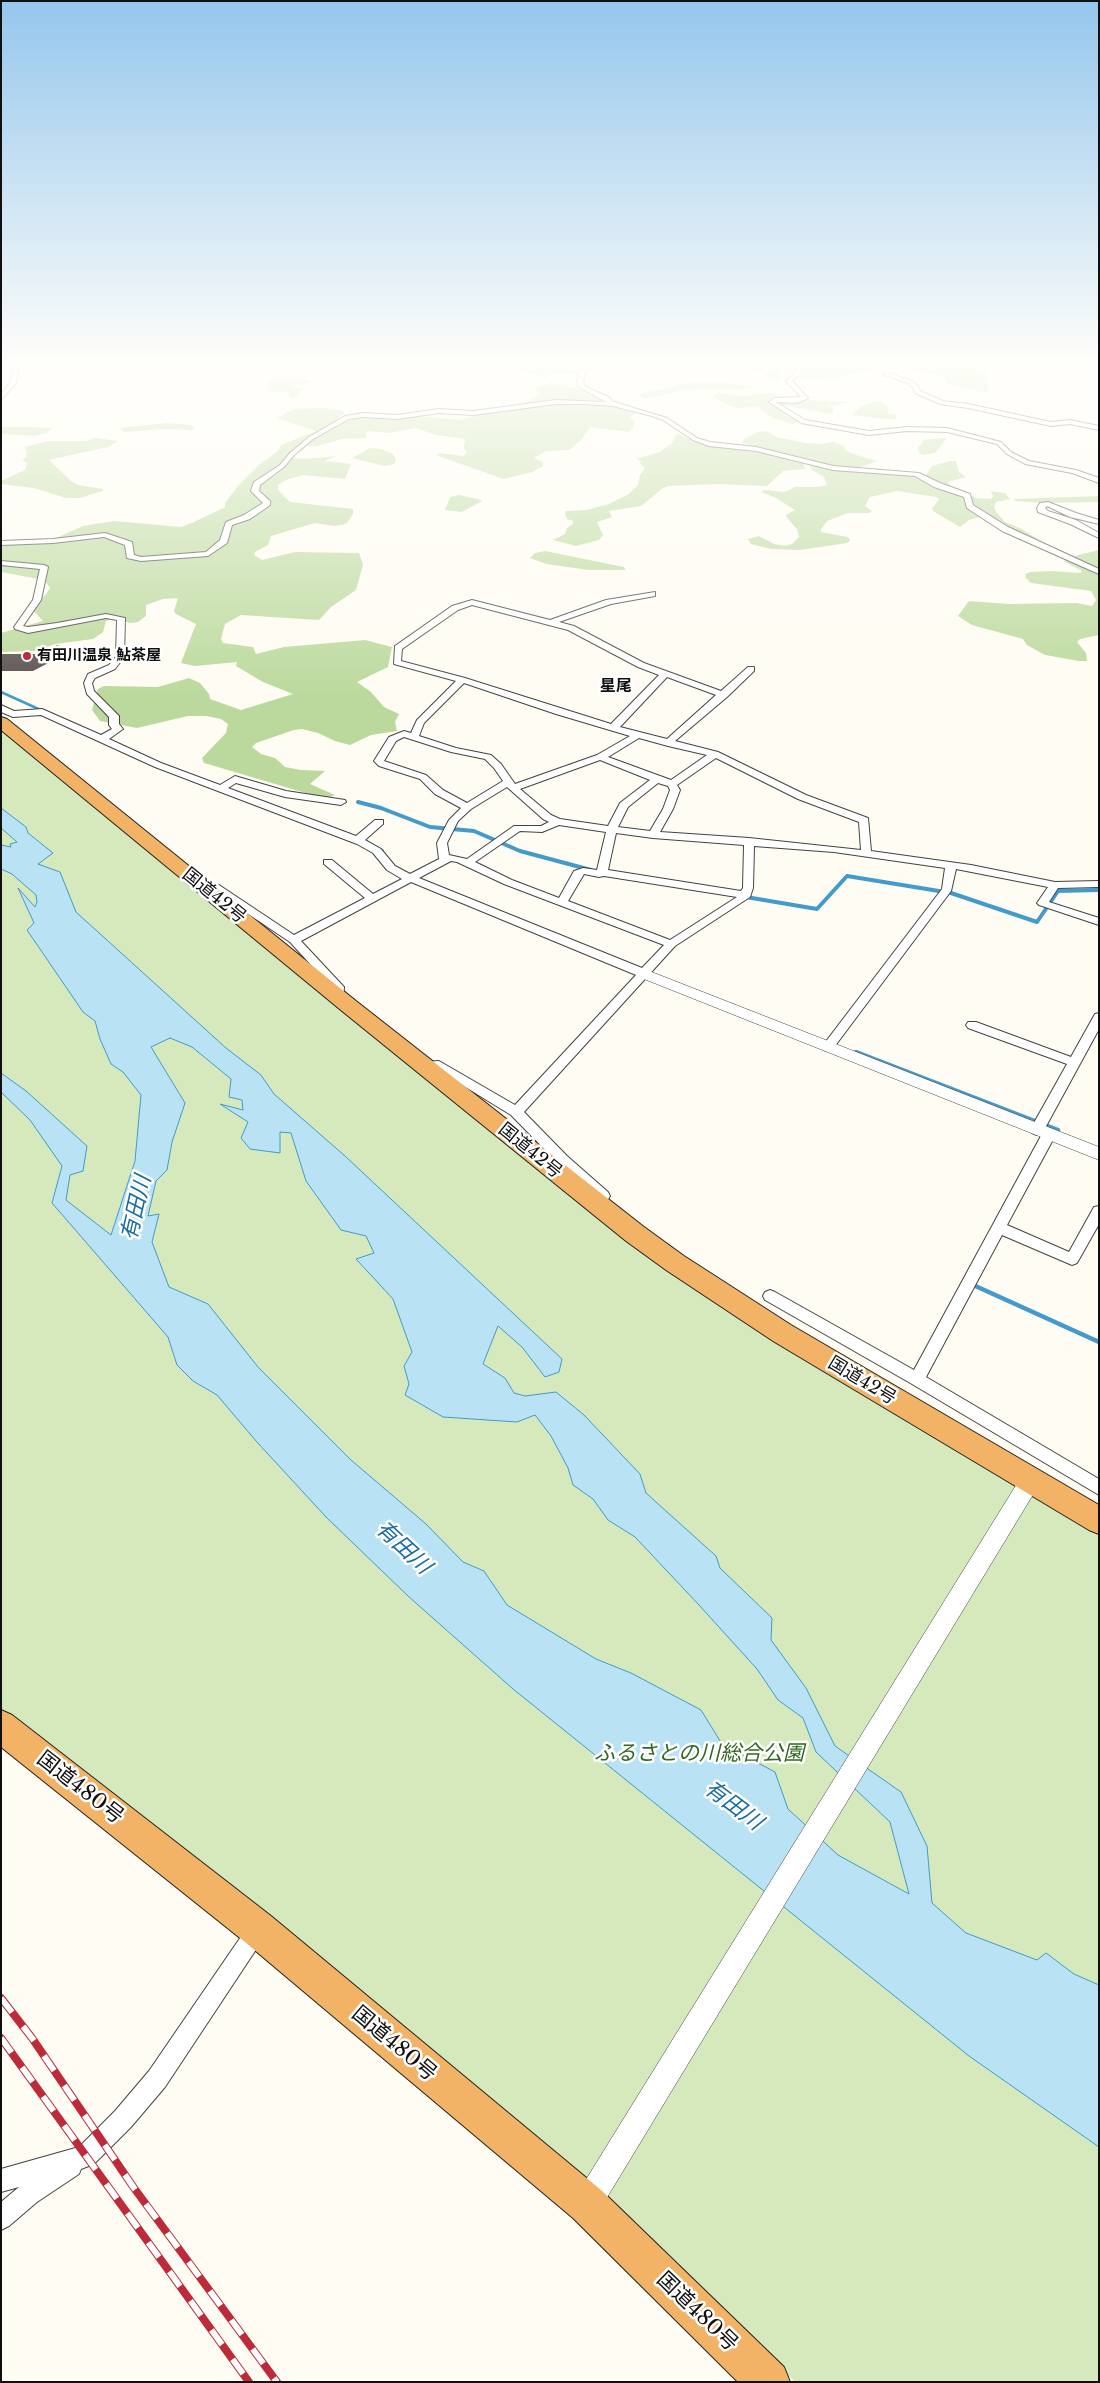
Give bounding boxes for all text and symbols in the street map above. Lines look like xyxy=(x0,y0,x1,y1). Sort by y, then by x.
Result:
place label: 有田川温泉 鮎茶屋 xyxy=(37,647,161,665)
marker: 有田川温泉 鮎茶屋 xyxy=(21,650,33,662)
district label: 星尾 xyxy=(600,676,632,696)
street label: 国道42号 xyxy=(178,864,250,928)
street label: 国道42号 xyxy=(494,1119,566,1183)
water label: 有田川 xyxy=(117,1173,157,1243)
street label: 国道42号 xyxy=(824,1352,900,1410)
water label: 有田川 xyxy=(370,1516,436,1580)
park label: ふるさとの川総合公園 xyxy=(594,1741,804,1767)
street label: 国道480号 xyxy=(32,1746,128,1830)
water label: 有田川 xyxy=(699,1776,767,1836)
street label: 国道480号 xyxy=(346,2001,442,2087)
street label: 国道480号 xyxy=(651,2267,743,2357)

